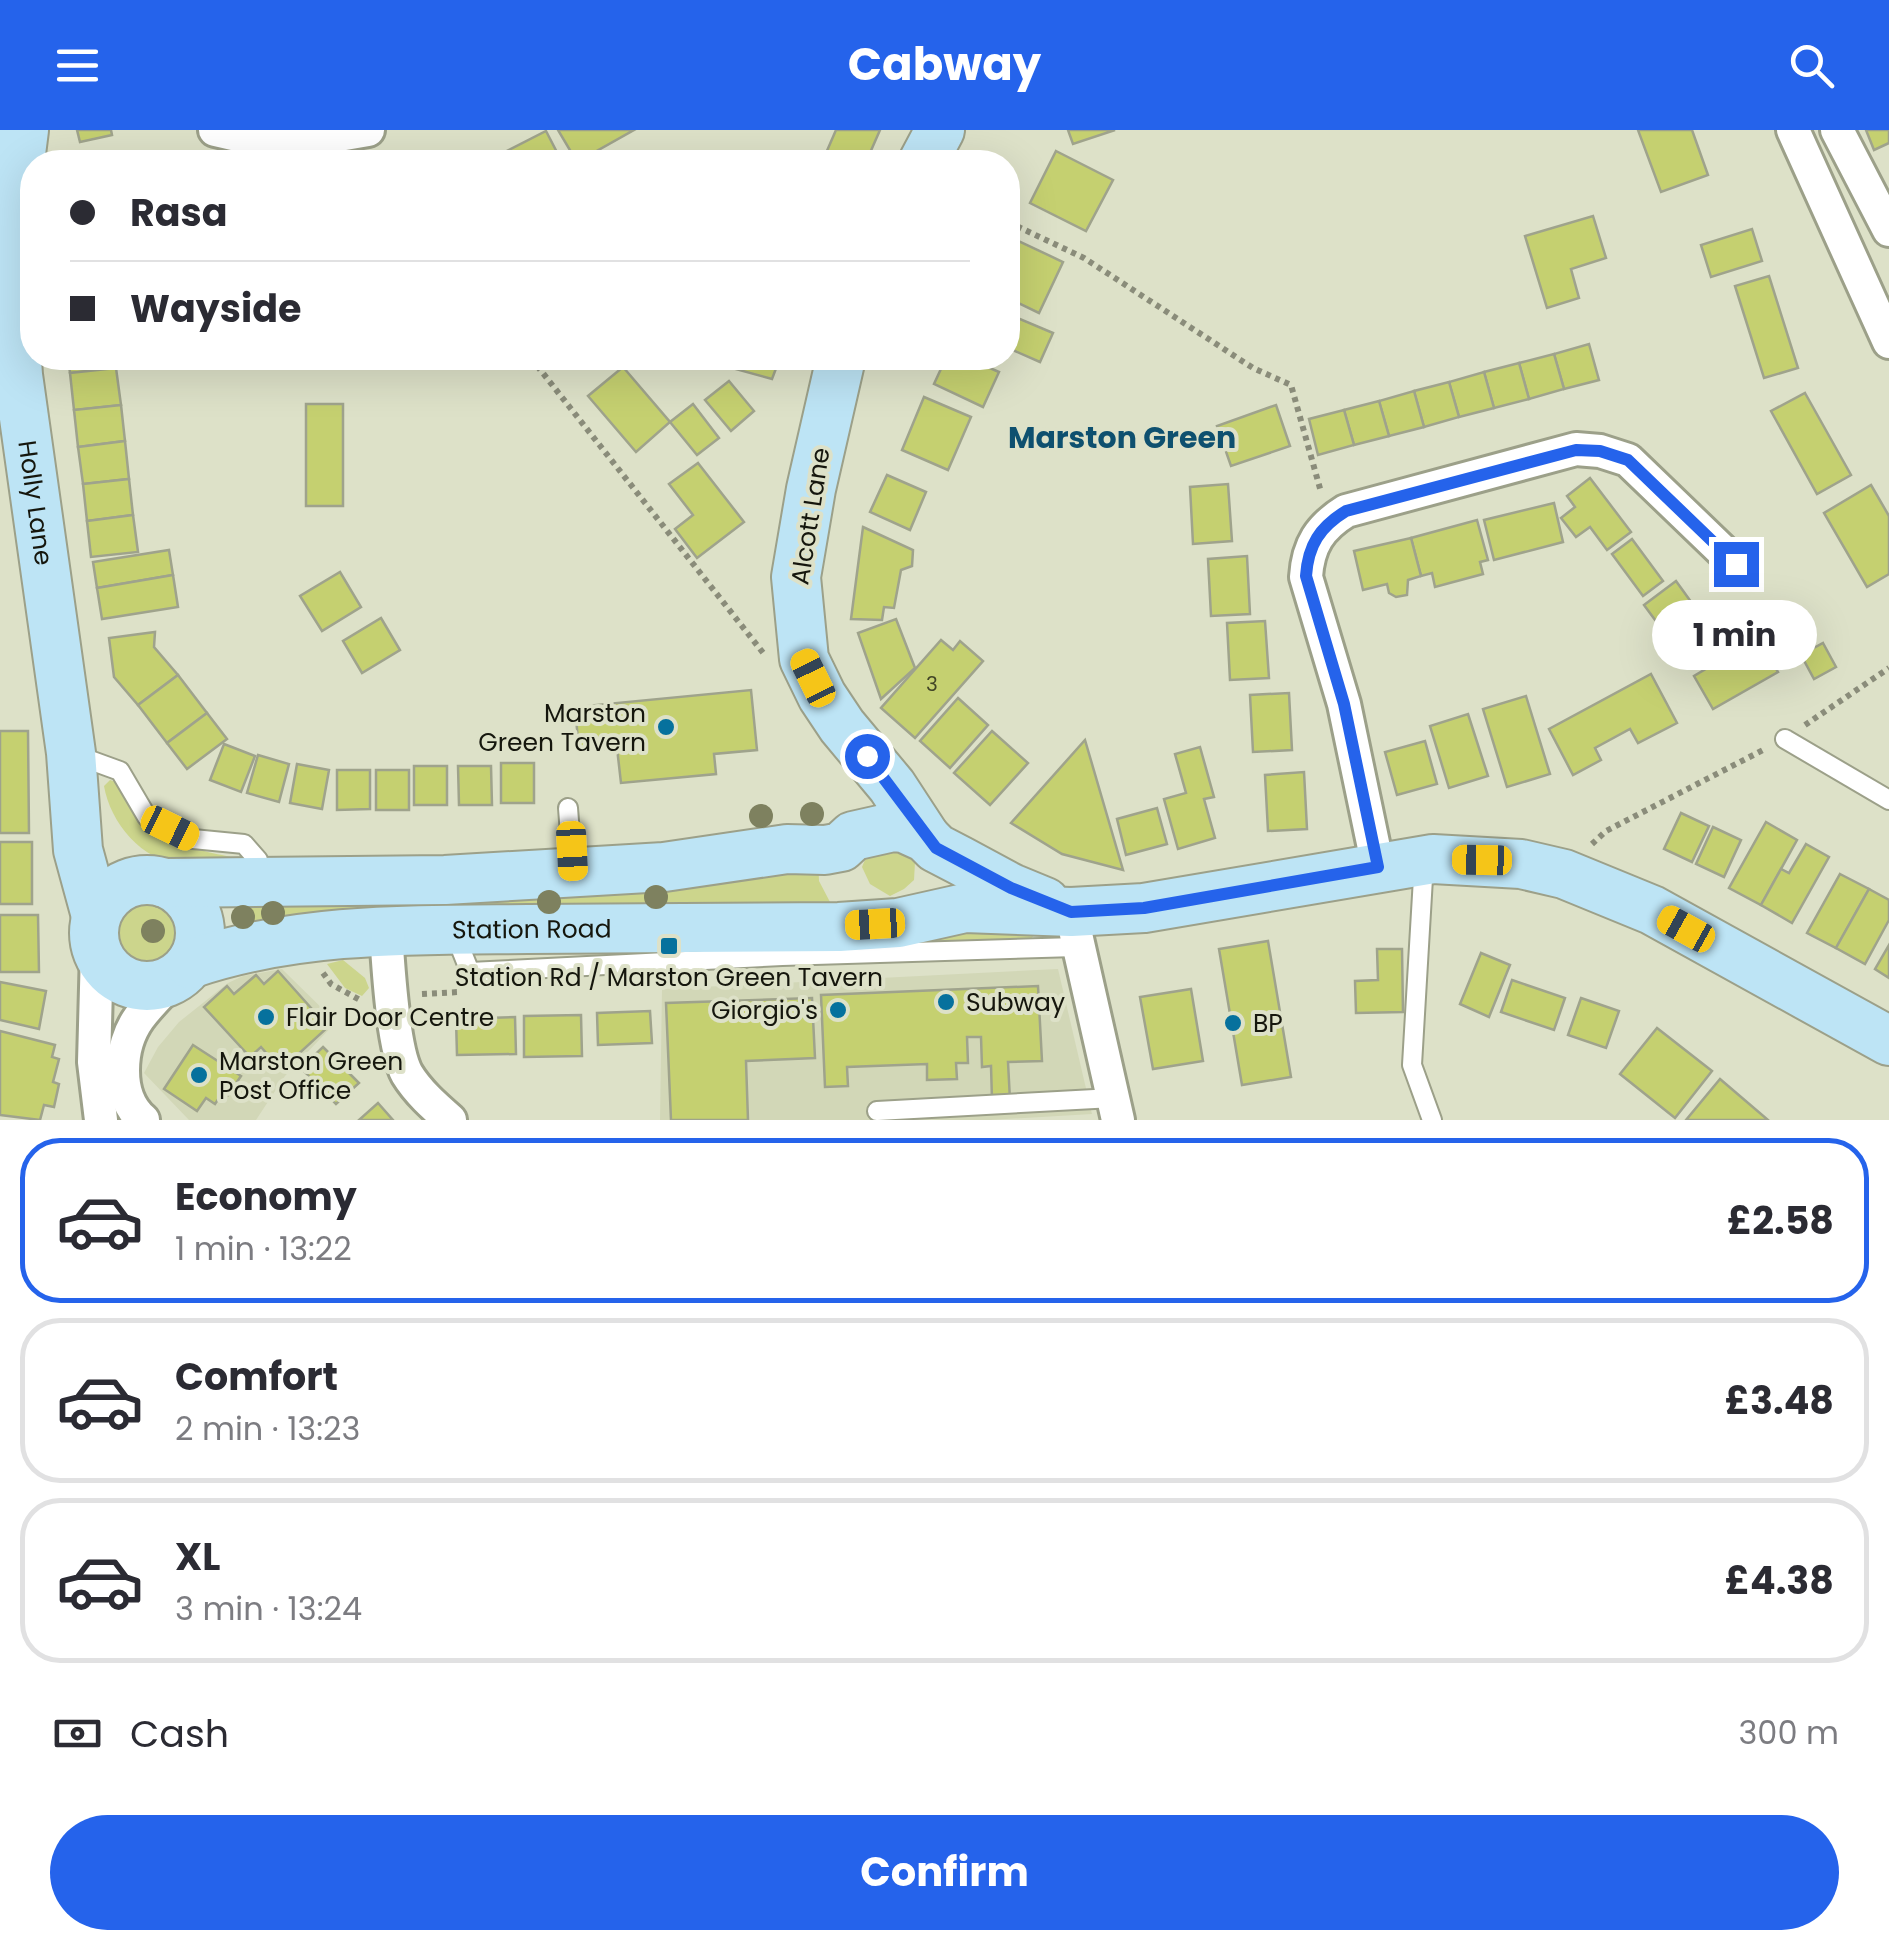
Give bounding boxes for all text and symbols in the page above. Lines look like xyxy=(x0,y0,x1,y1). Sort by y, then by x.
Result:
text: Cabway xyxy=(848,33,1041,96)
icon: menu xyxy=(50,38,105,93)
icon: search xyxy=(1784,38,1839,93)
text: Rasa xyxy=(130,186,228,239)
text: Wayside xyxy=(130,282,301,335)
district label: Marston Green xyxy=(1008,416,1236,459)
street label: Holly Lane xyxy=(9,438,61,568)
street label: Alcott Lane xyxy=(782,445,839,587)
route end xyxy=(1714,542,1759,587)
callout: 1 min xyxy=(1654,599,1818,669)
text: 1 min xyxy=(1693,612,1776,657)
car xyxy=(786,644,840,712)
house number: 3 xyxy=(926,670,938,698)
place label: Marston Green Tavern xyxy=(478,696,646,760)
marker: Marston Green Tavern xyxy=(655,716,677,738)
route start xyxy=(845,734,890,779)
car xyxy=(136,801,204,855)
car xyxy=(555,820,589,882)
car xyxy=(1452,844,1512,876)
car xyxy=(1652,901,1720,957)
car xyxy=(844,907,906,941)
street label: Station Road xyxy=(452,911,612,948)
marker: Station Rd / Marston Green Tavern xyxy=(658,935,680,957)
place label: Station Rd / Marston Green Tavern xyxy=(455,960,883,995)
place label: Subway xyxy=(966,985,1065,1020)
marker: Subway xyxy=(935,991,957,1013)
place label: Giorgio's xyxy=(711,993,818,1028)
marker: Giorgio's xyxy=(827,999,849,1021)
place label: Flair Door Centre xyxy=(286,1000,494,1035)
marker: Flair Door Centre xyxy=(255,1006,277,1028)
place label: BP xyxy=(1253,1006,1283,1041)
marker: BP xyxy=(1222,1012,1244,1034)
place label: Marston Green Post Office xyxy=(219,1044,403,1108)
marker: Marston Green Post Office xyxy=(188,1064,210,1086)
text: Economy xyxy=(175,1170,357,1223)
icon: car xyxy=(55,1176,145,1266)
text: £2.58 xyxy=(1727,1194,1834,1247)
text: 1 min · 13:22 xyxy=(175,1226,352,1271)
text: Comfort xyxy=(175,1350,338,1403)
icon: car xyxy=(55,1356,145,1446)
text: £3.48 xyxy=(1725,1374,1834,1427)
text: 2 min · 13:23 xyxy=(175,1406,360,1451)
text: XL xyxy=(175,1530,220,1583)
icon: car xyxy=(55,1536,145,1626)
text: £4.38 xyxy=(1725,1554,1834,1607)
text: 3 min · 13:24 xyxy=(175,1586,362,1631)
icon: cash xyxy=(50,1706,105,1761)
text: Cash xyxy=(130,1707,229,1760)
text: 300 m xyxy=(1738,1710,1839,1755)
button: Confirm xyxy=(50,1815,1839,1930)

